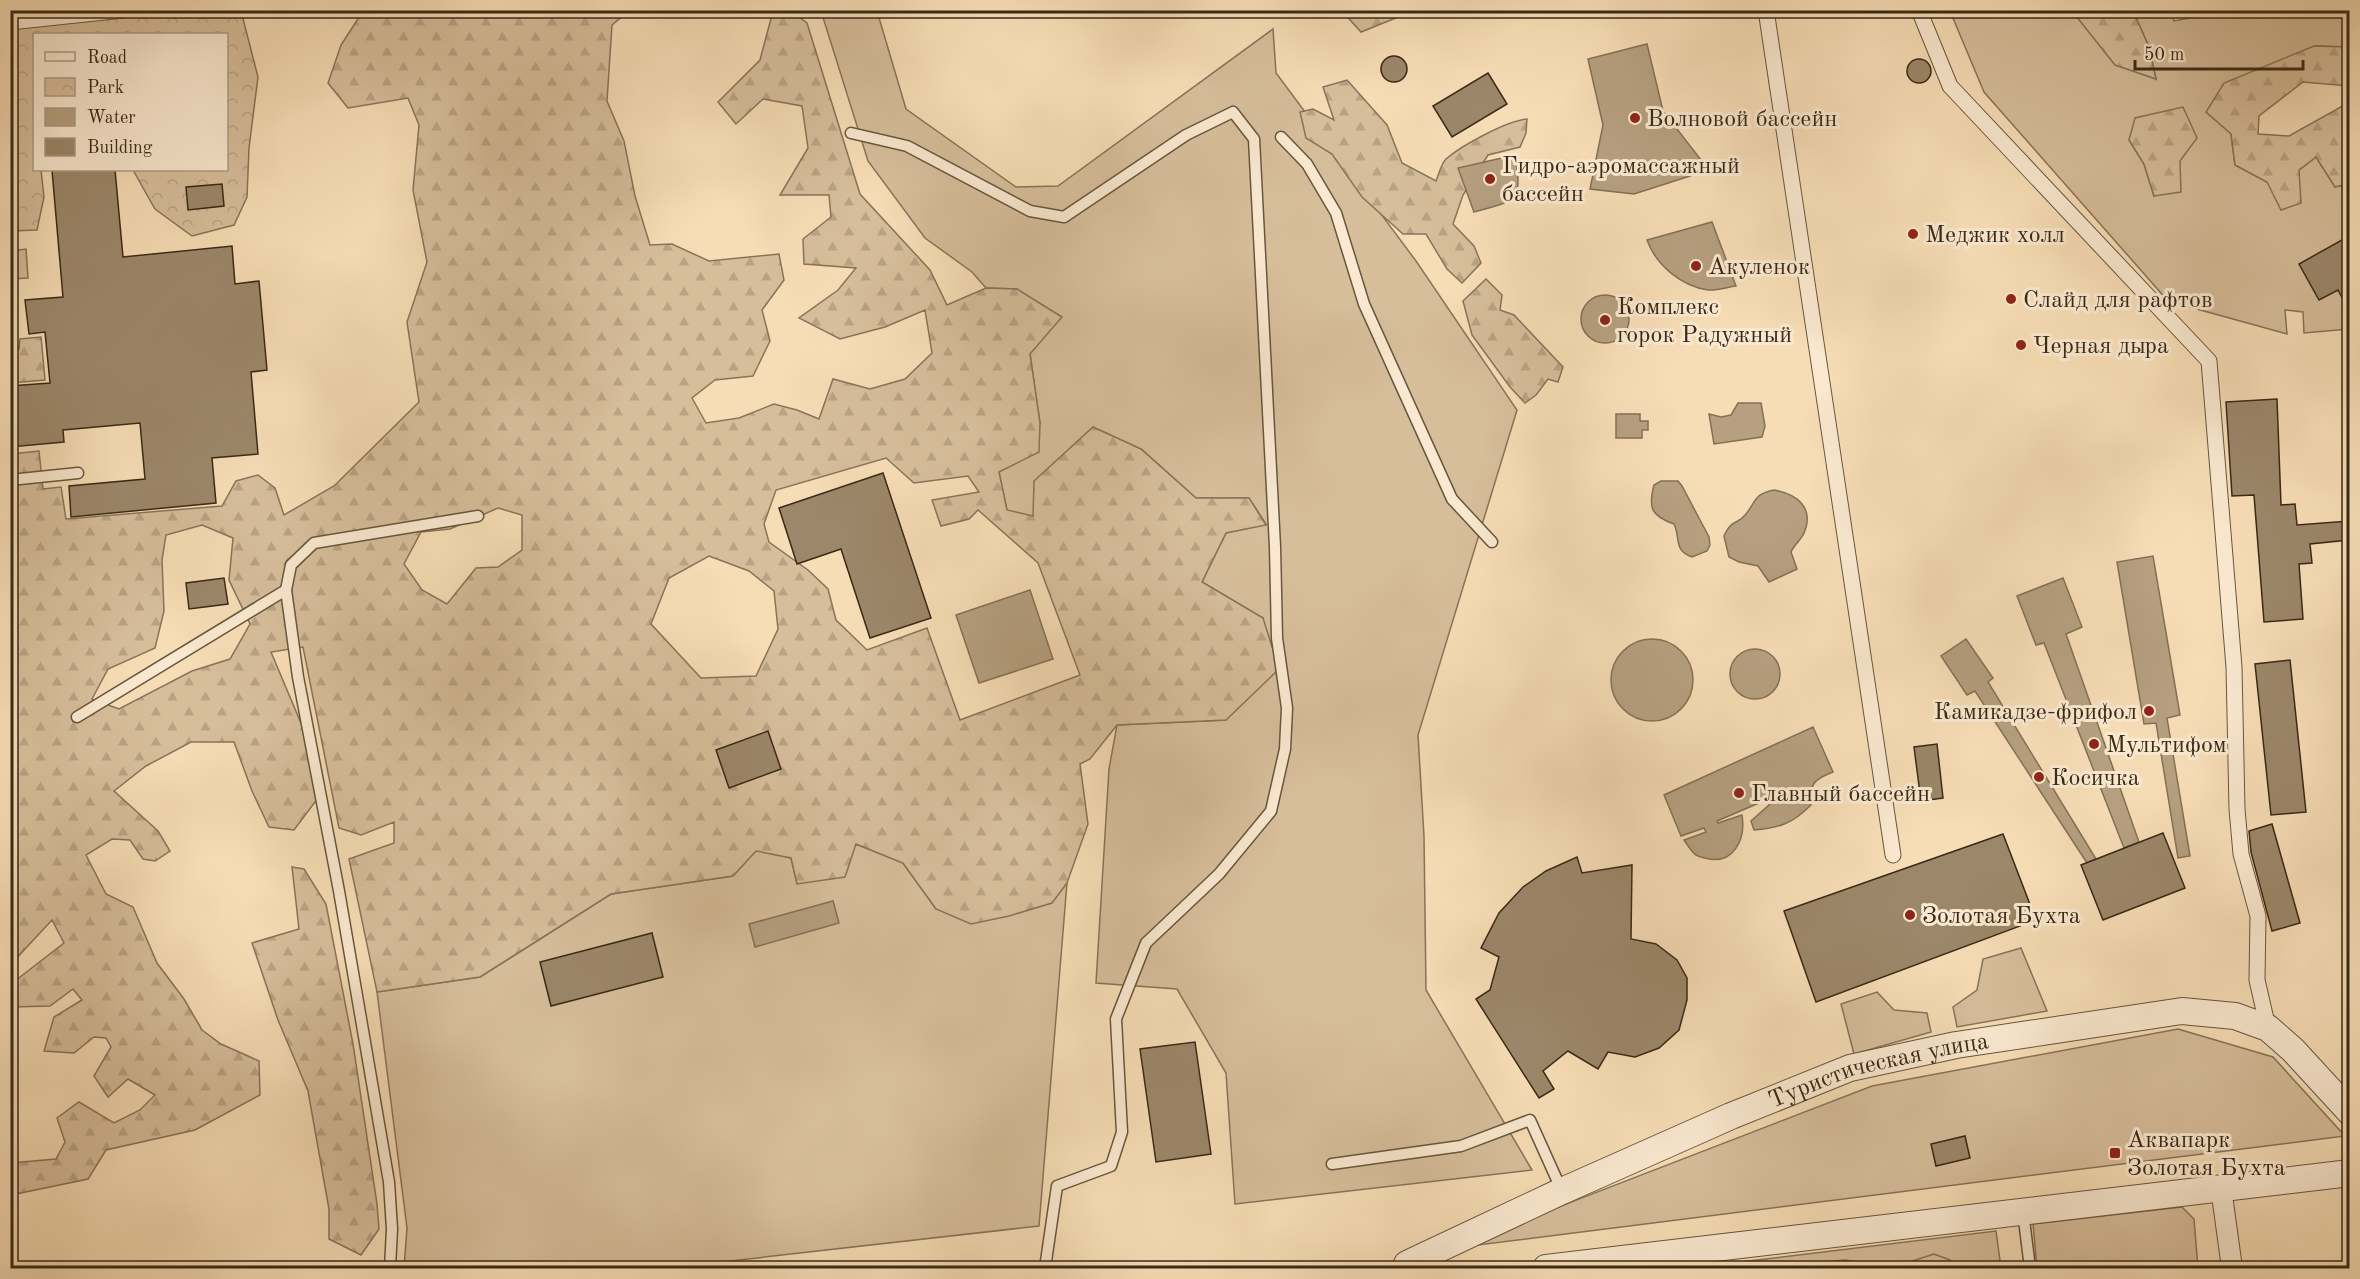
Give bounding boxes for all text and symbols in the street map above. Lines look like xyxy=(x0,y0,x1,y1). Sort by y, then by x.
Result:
legend xyxy=(33,33,228,171)
scale bar xyxy=(2135,33,2303,71)
text: 50 m xyxy=(2144,46,2184,64)
text: Road xyxy=(87,49,127,67)
text: Park xyxy=(87,79,124,97)
place label: Волновой бассейн xyxy=(1647,108,1837,132)
text: Water xyxy=(87,109,136,127)
marker: Волновой бассейн xyxy=(1628,111,1642,125)
text: Building xyxy=(87,139,153,157)
place label: Гидро-аэромассажный бассейн xyxy=(1502,155,1740,207)
marker: Гидро-аэромассажный бассейн xyxy=(1483,172,1497,186)
place label: Меджик холл xyxy=(1925,224,2065,248)
marker: Меджик холл xyxy=(1906,227,1920,241)
place label: Акуленок xyxy=(1708,256,1810,280)
marker: Акуленок xyxy=(1689,259,1703,273)
place label: Слайд для рафтов xyxy=(2023,289,2212,313)
marker: Слайд для рафтов xyxy=(2004,292,2018,306)
place label: Комплекс горок Радужный xyxy=(1617,296,1792,348)
marker: Комплекс горок Радужный xyxy=(1598,313,1612,327)
place label: Черная дыра xyxy=(2033,335,2169,359)
marker: Черная дыра xyxy=(2014,338,2028,352)
place label: Камикадзе-фрифол xyxy=(1934,701,2137,725)
marker: Камикадзе-фрифол xyxy=(2142,704,2156,718)
place label: Мультифом xyxy=(2106,734,2227,758)
marker: Мультифом xyxy=(2087,737,2101,751)
place label: Косичка xyxy=(2051,767,2140,791)
marker: Косичка xyxy=(2032,770,2046,784)
place label: Главный бассейн xyxy=(1751,783,1930,807)
marker: Главный бассейн xyxy=(1732,786,1746,800)
place label: Золотая Бухта xyxy=(1922,905,2081,929)
marker: Золотая Бухта xyxy=(1903,908,1917,922)
street label: Туристическая улица xyxy=(1766,1030,1990,1114)
place label: Аквапарк Золотая Бухта xyxy=(2127,1129,2286,1181)
marker: Аквапарк Золотая Бухта xyxy=(2108,1146,2122,1160)

